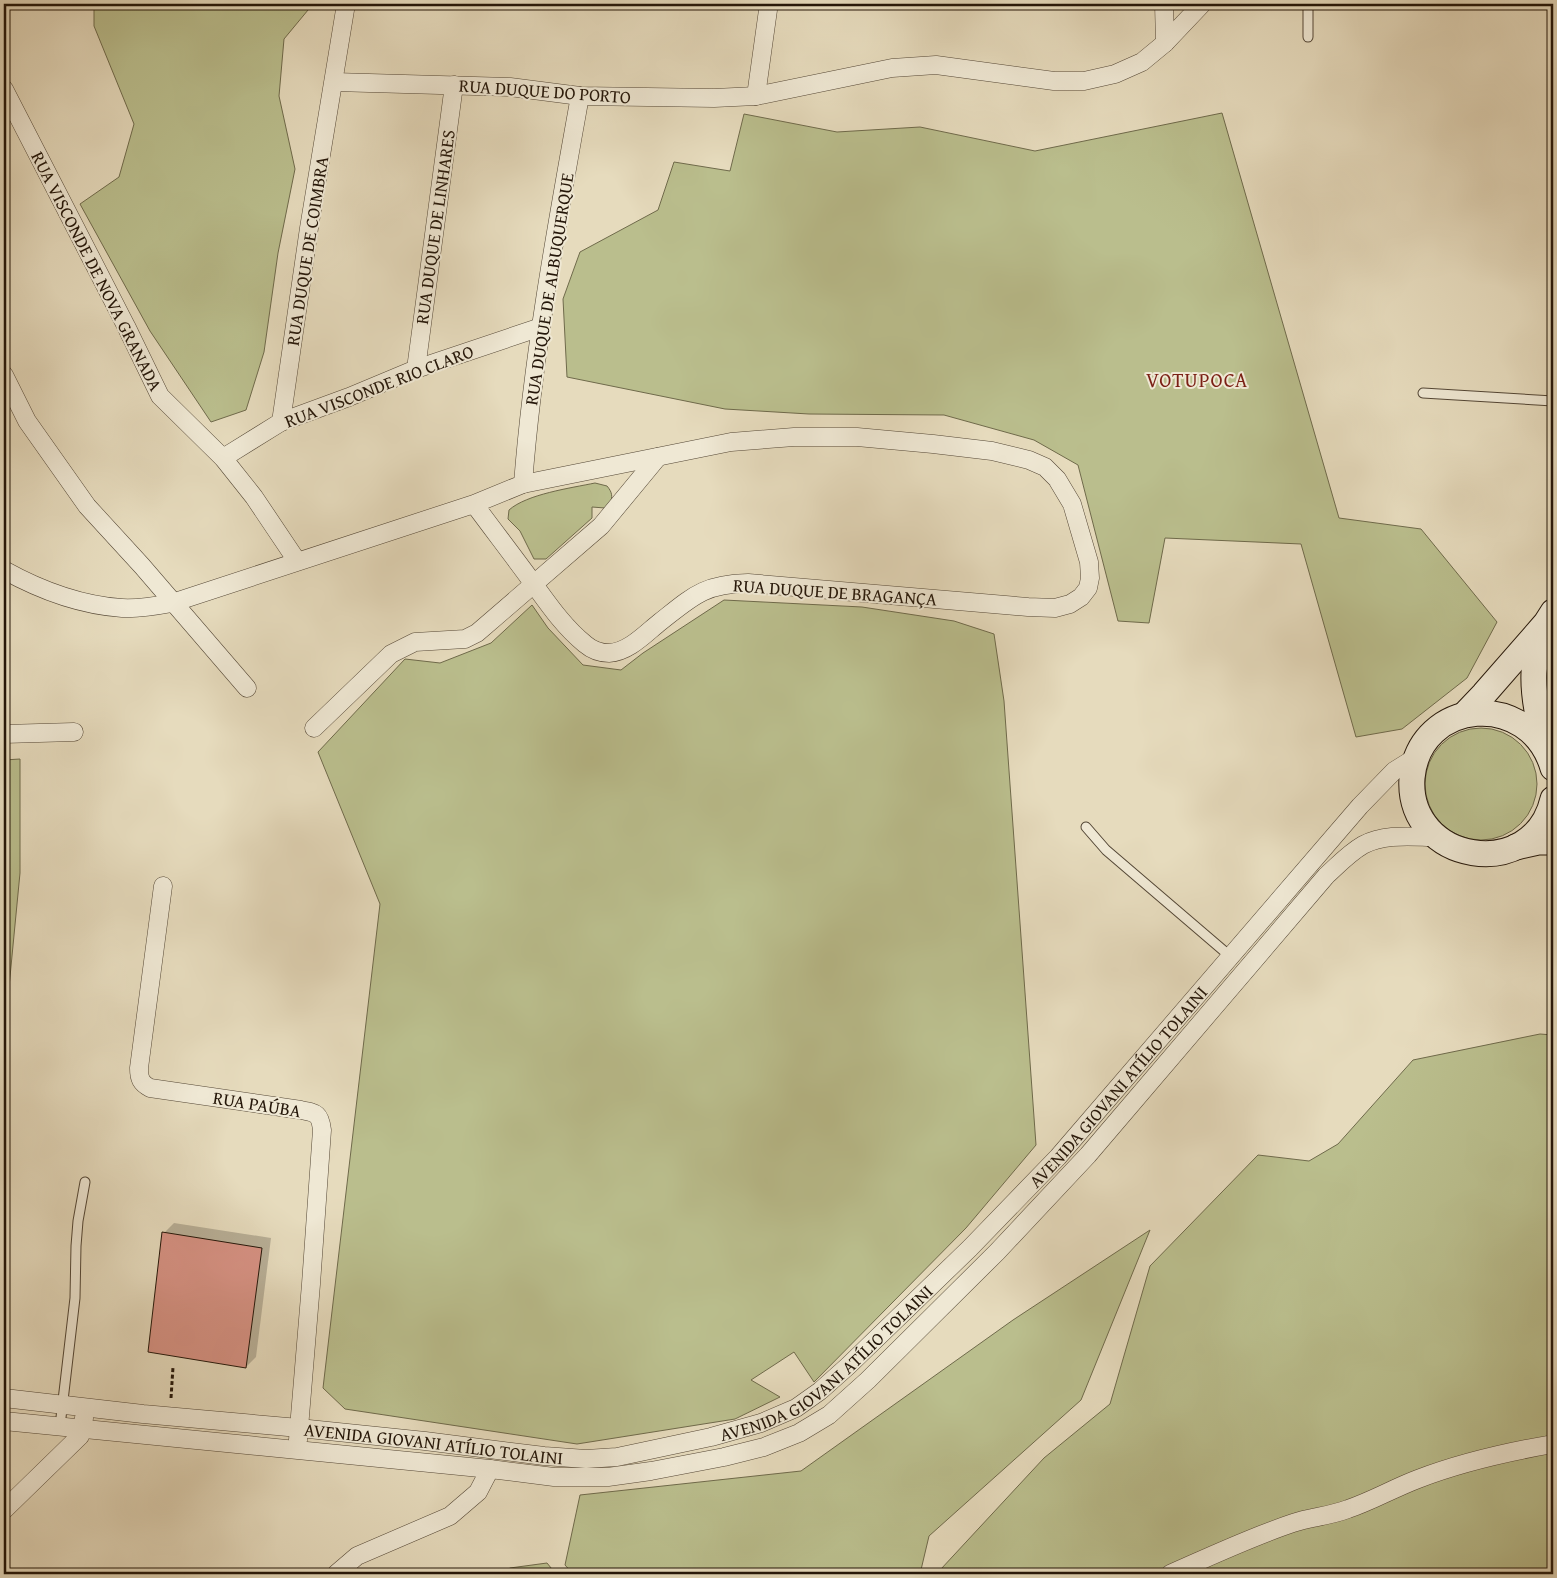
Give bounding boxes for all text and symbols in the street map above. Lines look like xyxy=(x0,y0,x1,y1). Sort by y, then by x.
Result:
street label: RUA DUQUE DO PORTO xyxy=(458,72,632,110)
street label: RUA DUQUE DE LINHARES xyxy=(408,128,462,326)
street label: RUA VISCONDE DE NOVA GRANADA xyxy=(25,146,169,396)
street label: RUA DUQUE DE COIMBRA xyxy=(279,154,335,348)
street label: RUA DUQUE DE ALBUQUERQUE xyxy=(517,171,581,407)
street label: RUA VISCONDE RIO CLARO xyxy=(281,337,477,435)
district label: VOTUPOCA xyxy=(1146,365,1248,394)
street label: RUA DUQUE DE BRAGANÇA xyxy=(732,571,938,613)
street label: AVENIDA GIOVANI ATÍLIO TOLAINI xyxy=(1022,980,1213,1194)
street label: RUA PAÚBA xyxy=(211,1084,303,1124)
street label: AVENIDA GIOVANI ATÍLIO TOLAINI xyxy=(716,1278,938,1447)
street label: AVENIDA GIOVANI ATÍLIO TOLAINI xyxy=(303,1415,564,1471)

